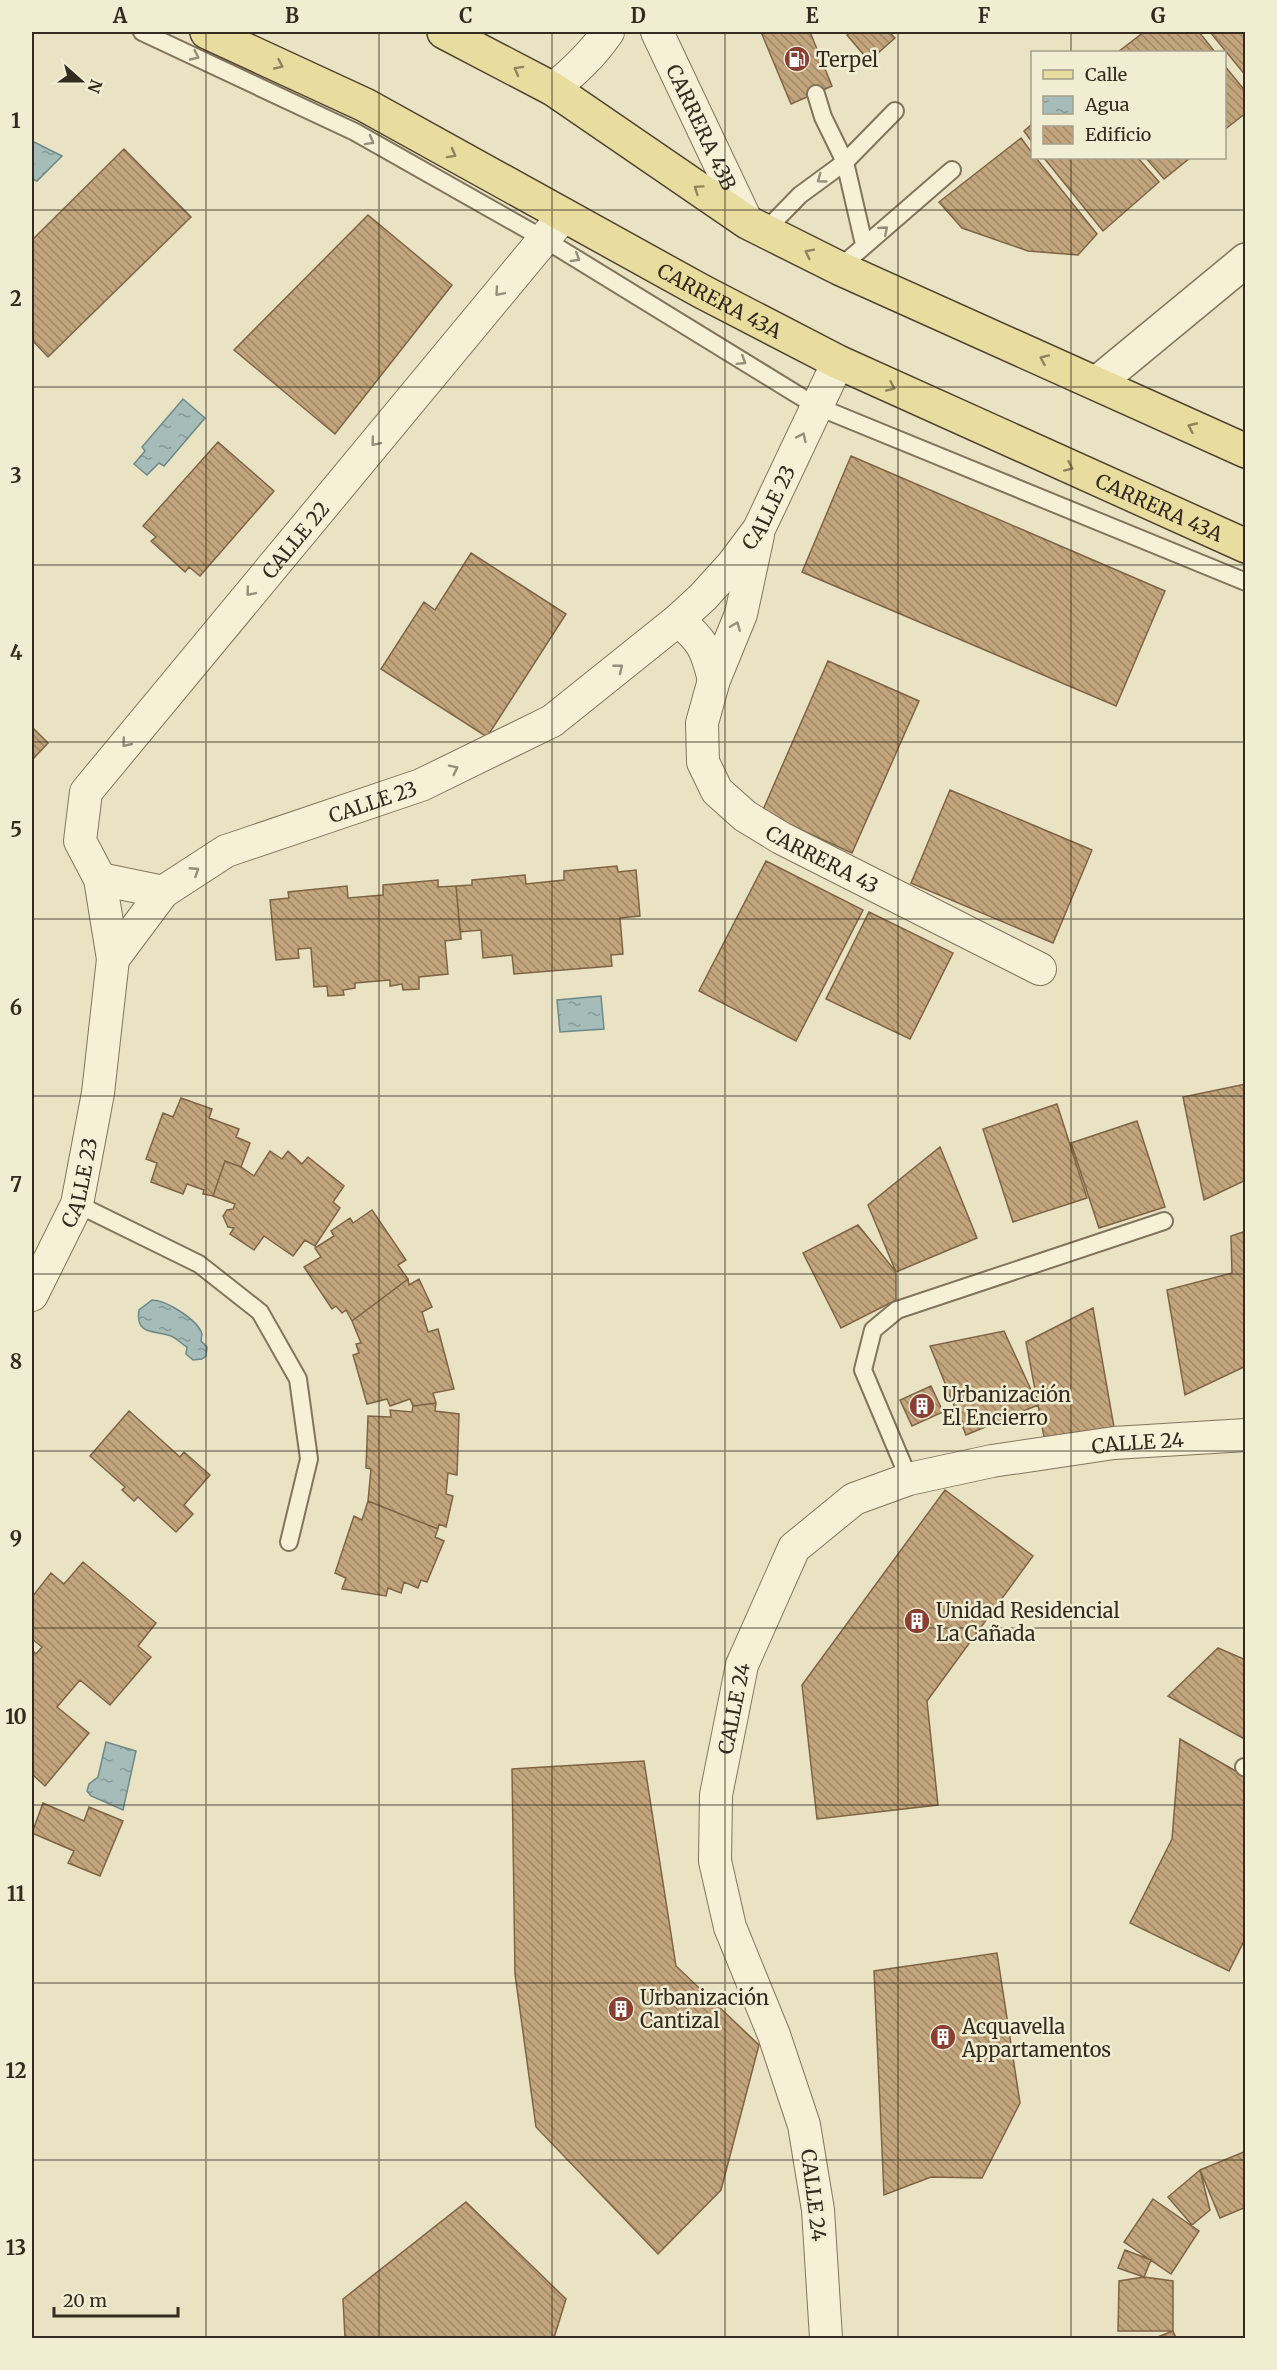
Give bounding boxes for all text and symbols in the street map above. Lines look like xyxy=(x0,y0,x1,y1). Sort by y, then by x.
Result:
text: A xyxy=(112,3,128,28)
text: B xyxy=(285,3,299,28)
text: C xyxy=(459,3,473,28)
text: D xyxy=(630,3,646,28)
text: E xyxy=(805,3,819,28)
text: F xyxy=(978,3,991,28)
text: G xyxy=(1151,3,1166,28)
fuel station icon: Terpel xyxy=(782,44,812,74)
place label: Terpel xyxy=(816,47,878,72)
one-way arrow xyxy=(188,49,199,61)
north arrow xyxy=(51,51,111,111)
legend xyxy=(1031,51,1226,159)
one-way arrow xyxy=(272,58,283,70)
street label: CARRERA 43B xyxy=(662,60,742,194)
text: Calle xyxy=(1085,63,1127,86)
one-way arrow xyxy=(514,66,524,77)
text: N xyxy=(83,77,107,96)
text: Agua xyxy=(1084,93,1130,116)
text: 1 xyxy=(11,108,21,133)
text: Edificio xyxy=(1085,123,1151,146)
one-way arrow xyxy=(364,134,375,145)
one-way arrow xyxy=(446,147,457,158)
one-way arrow xyxy=(817,172,828,183)
one-way arrow xyxy=(694,185,705,196)
one-way arrow xyxy=(877,226,887,237)
one-way arrow xyxy=(804,249,815,260)
one-way arrow xyxy=(570,251,581,262)
street label: CARRERA 43A xyxy=(653,257,787,344)
text: 2 xyxy=(10,286,22,311)
one-way arrow xyxy=(496,286,507,297)
one-way arrow xyxy=(736,353,746,365)
one-way arrow xyxy=(1039,355,1050,367)
one-way arrow xyxy=(885,379,896,391)
one-way arrow xyxy=(1188,422,1199,434)
one-way arrow xyxy=(795,432,807,443)
one-way arrow xyxy=(371,436,382,447)
one-way arrow xyxy=(1063,460,1074,472)
street label: CALLE 23 xyxy=(736,461,800,554)
text: 3 xyxy=(10,463,22,488)
street label: CARRERA 43A xyxy=(1092,467,1228,547)
street label: CALLE 22 xyxy=(256,496,334,583)
one-way arrow xyxy=(246,586,257,597)
one-way arrow xyxy=(729,621,741,632)
text: 4 xyxy=(10,640,23,665)
one-way arrow xyxy=(612,664,623,675)
one-way arrow xyxy=(122,736,133,747)
one-way arrow xyxy=(447,765,458,776)
street label: CALLE 23 xyxy=(325,775,420,828)
text: 5 xyxy=(10,817,22,842)
street label: CARRERA 43 xyxy=(761,819,883,898)
one-way arrow xyxy=(188,867,199,878)
text: 6 xyxy=(10,995,22,1020)
street label: CALLE 23 xyxy=(55,1136,102,1231)
text: 7 xyxy=(10,1172,22,1197)
text: 8 xyxy=(10,1349,22,1374)
place label: Urbanización El Encierro xyxy=(942,1382,1071,1430)
building icon: Urbanización El Encierro xyxy=(907,1391,937,1421)
street label: CALLE 24 xyxy=(1090,1426,1185,1459)
text: 9 xyxy=(10,1526,22,1551)
place label: Unidad Residencial La Cañada xyxy=(936,1598,1120,1646)
building icon: Unidad Residencial La Cañada xyxy=(902,1606,932,1636)
street label: CALLE 24 xyxy=(712,1660,755,1756)
text: 10 xyxy=(5,1704,27,1729)
text: 11 xyxy=(7,1881,25,1906)
place label: Urbanización Cantizal xyxy=(640,1985,769,2033)
building icon: Urbanización Cantizal xyxy=(606,1994,636,2024)
place label: Acquavella Appartamentos xyxy=(961,2014,1111,2062)
building icon: Acquavella Appartamentos xyxy=(928,2022,958,2052)
text: 12 xyxy=(6,2058,27,2083)
street label: CALLE 24 xyxy=(796,2147,832,2243)
text: 13 xyxy=(6,2235,26,2260)
scale bar xyxy=(54,2280,178,2318)
text: 20 m xyxy=(63,2289,107,2312)

